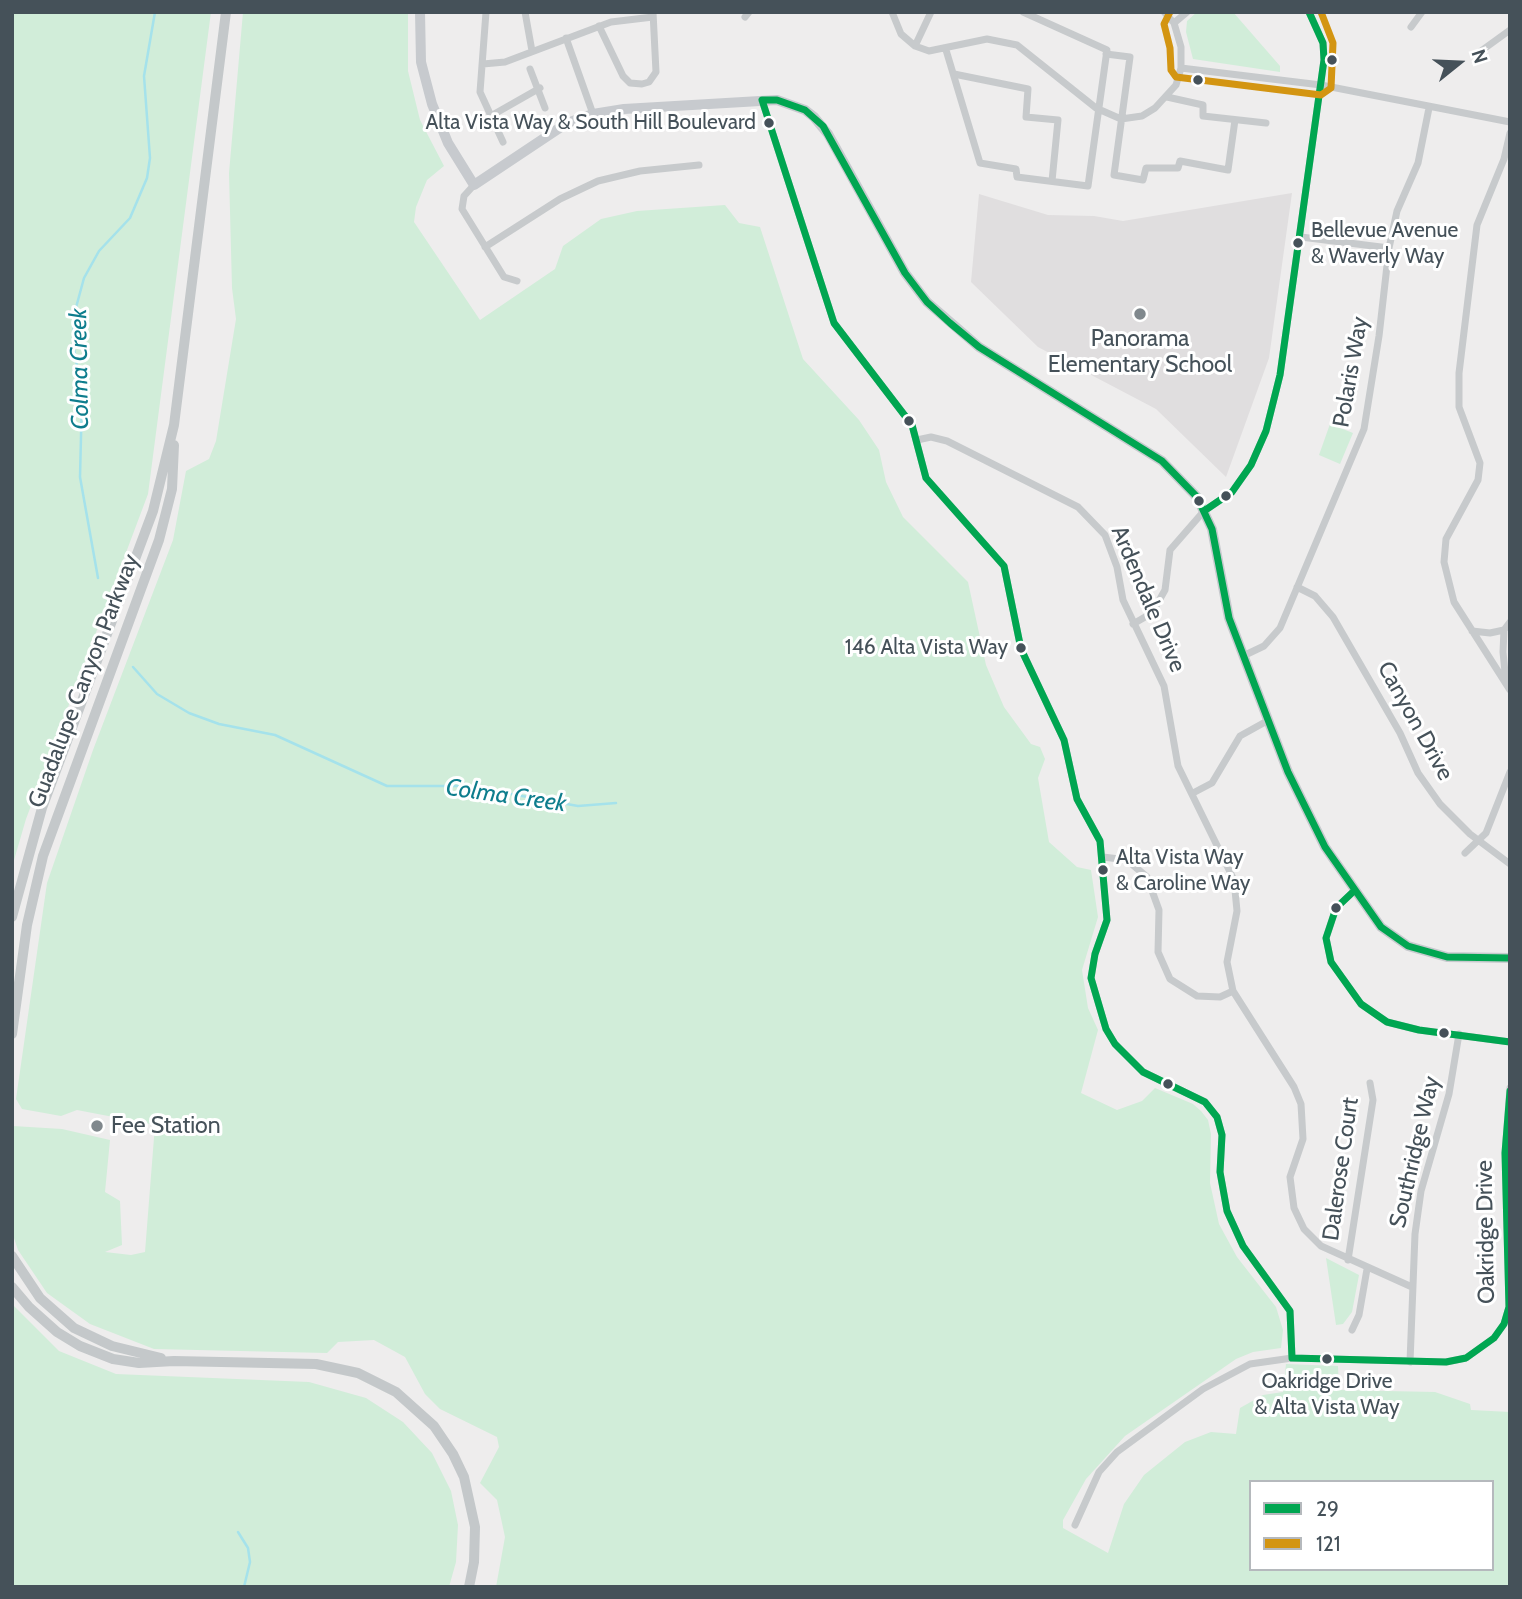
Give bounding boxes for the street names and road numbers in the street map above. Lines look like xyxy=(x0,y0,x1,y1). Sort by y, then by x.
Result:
street label: Polaris Way xyxy=(1328,315,1374,429)
street label: Ardendale Drive xyxy=(1105,522,1191,676)
street label: Guadalupe Canyon Parkway xyxy=(23,550,145,812)
street label: Canyon Drive xyxy=(1371,657,1459,785)
street label: Southridge Way xyxy=(1384,1074,1446,1230)
street label: Dalerose Court xyxy=(1317,1096,1365,1242)
street label: Oakridge Drive xyxy=(1471,1160,1501,1304)

